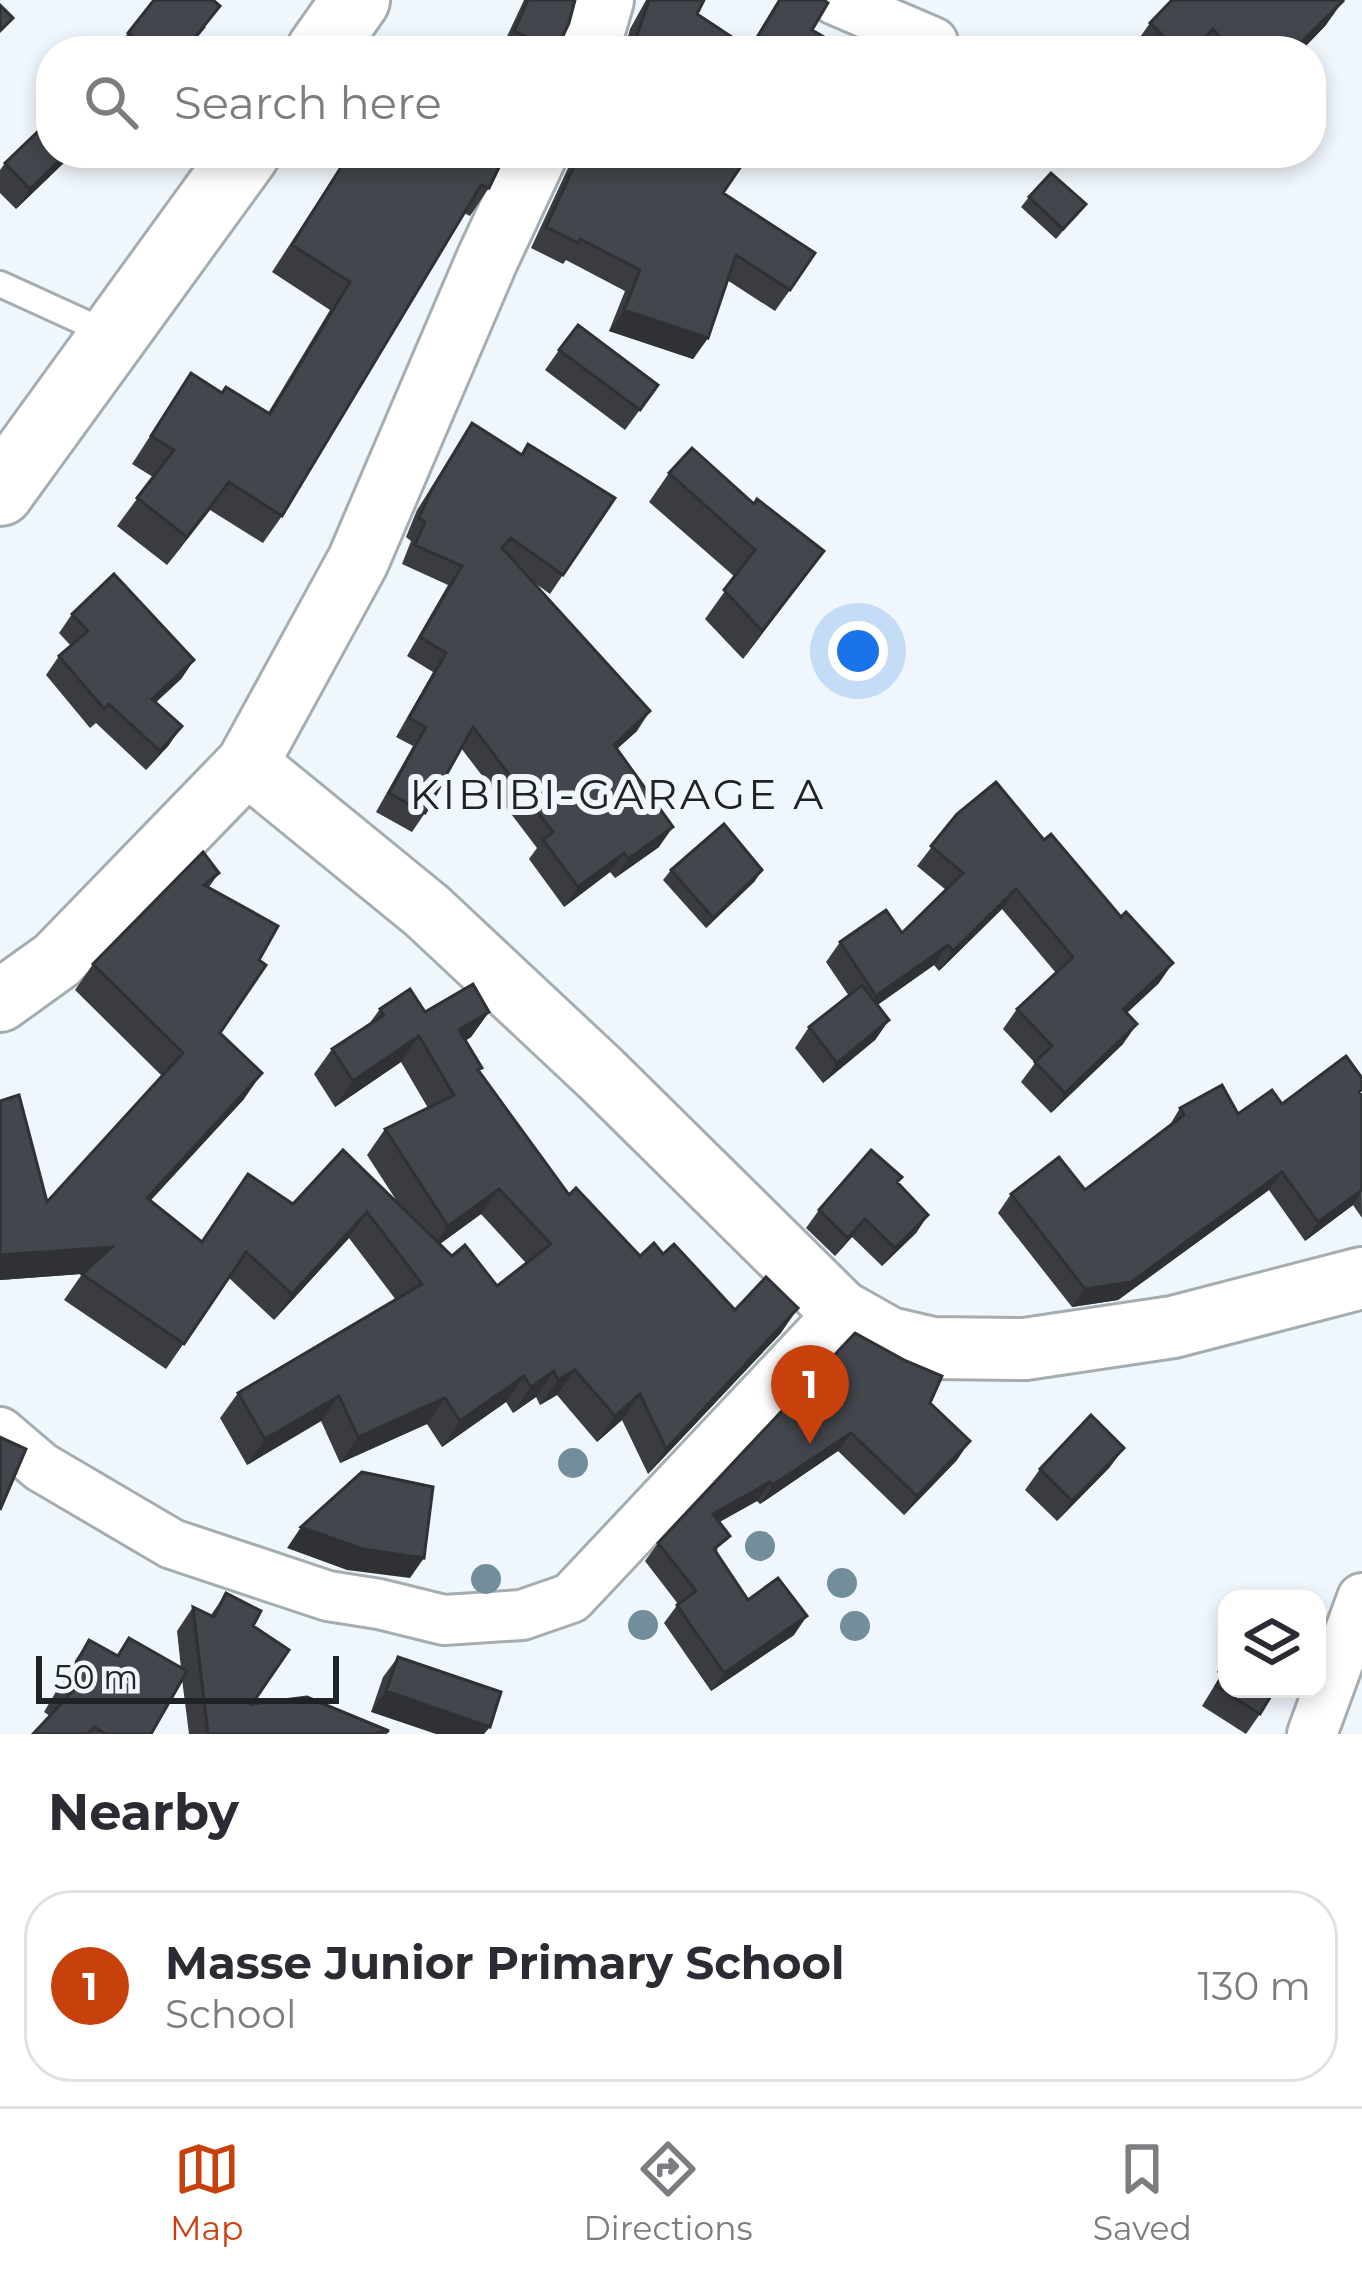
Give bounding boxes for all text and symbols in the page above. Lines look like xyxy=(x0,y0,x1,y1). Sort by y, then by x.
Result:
search box xyxy=(36,36,1326,168)
icon: search xyxy=(78,69,144,135)
text: Search here xyxy=(174,75,442,130)
your location xyxy=(828,621,888,681)
district label: KIBIBI-GARAGE A xyxy=(410,768,826,820)
pin: 1 xyxy=(771,1345,849,1444)
map controls xyxy=(1218,1590,1326,1698)
button: layers xyxy=(1218,1590,1326,1698)
scale bar xyxy=(36,1650,339,1703)
text: 50 m xyxy=(54,1657,138,1697)
text: Nearby xyxy=(48,1781,239,1843)
text: Masse Junior Primary School xyxy=(165,1935,845,1990)
text: 1 xyxy=(82,1962,98,2010)
text: 130 m xyxy=(1198,1962,1311,2010)
text: School xyxy=(165,1990,296,2038)
tab: Map xyxy=(170,2136,243,2248)
tab: Directions xyxy=(584,2136,753,2248)
tab: Saved xyxy=(1093,2136,1192,2248)

